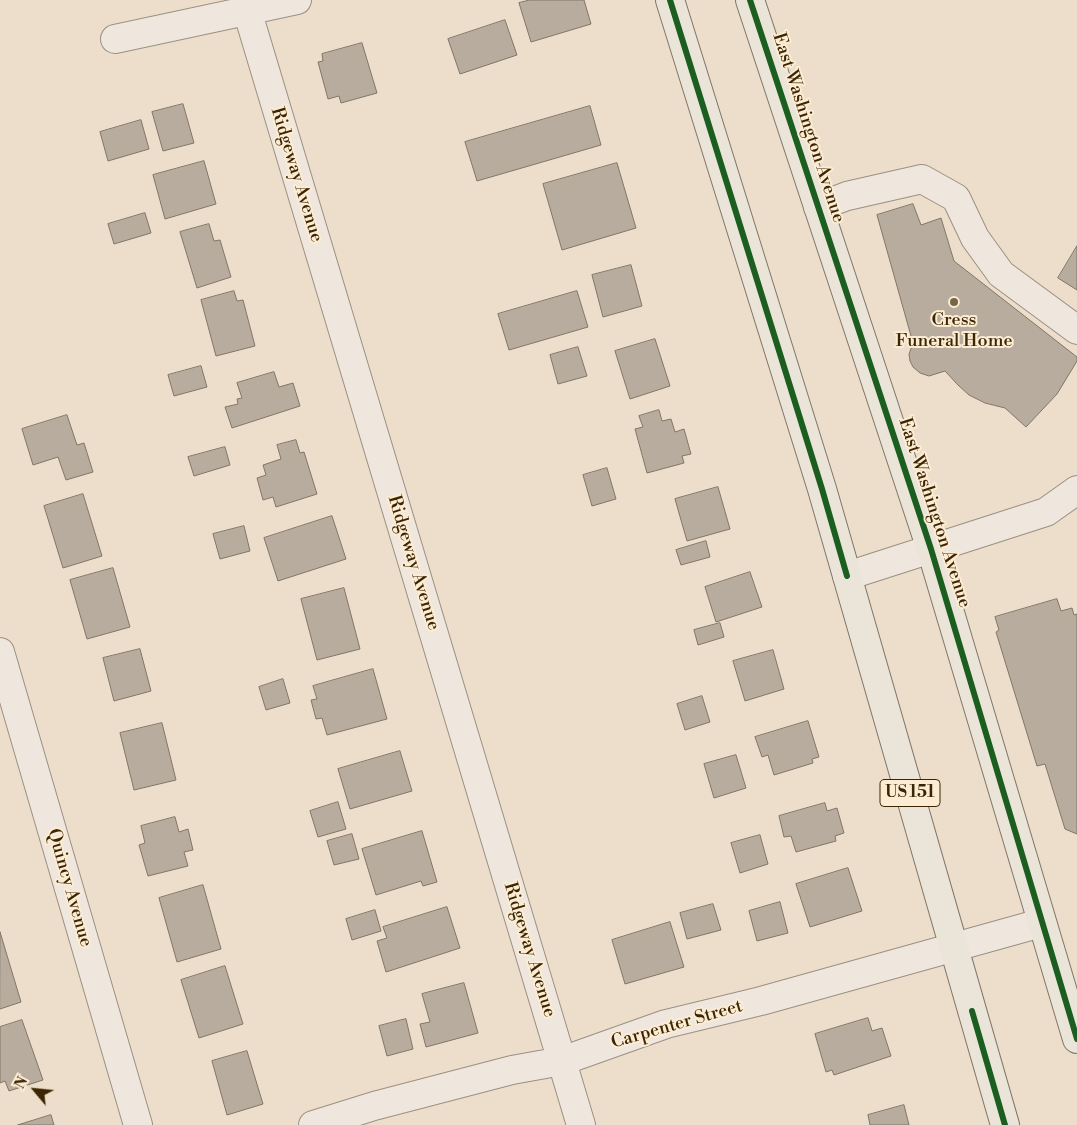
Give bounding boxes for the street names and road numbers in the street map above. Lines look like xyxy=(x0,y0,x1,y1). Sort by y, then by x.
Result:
street label: East Washington Avenue xyxy=(767,30,849,226)
street label: Ridgeway Avenue xyxy=(265,105,327,245)
street label: East Washington Avenue xyxy=(893,415,975,611)
street label: Ridgeway Avenue xyxy=(382,493,444,633)
road number: US 151 xyxy=(880,780,940,806)
street label: Quincy Avenue xyxy=(42,826,96,950)
street label: Ridgeway Avenue xyxy=(498,880,560,1020)
street label: Carpenter Street xyxy=(609,996,745,1054)

